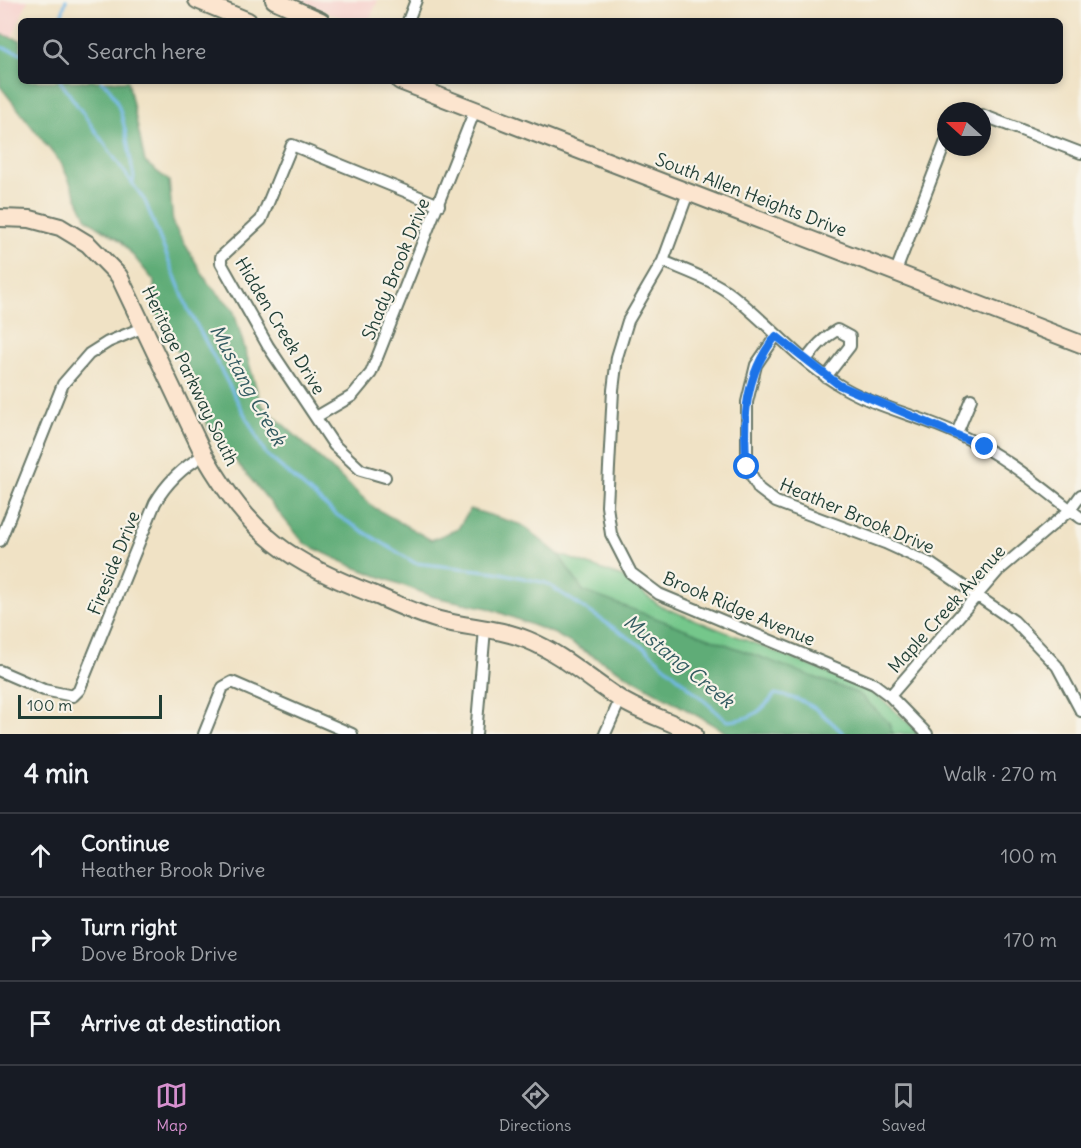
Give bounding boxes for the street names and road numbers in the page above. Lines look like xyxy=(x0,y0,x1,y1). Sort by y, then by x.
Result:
street label: South Allen Heights Drive xyxy=(652,147,850,242)
street label: Shady Brook Drive xyxy=(357,195,434,343)
street label: Hidden Creek Drive xyxy=(230,253,331,399)
street label: Heritage Parkway South xyxy=(137,282,244,469)
street label: Heather Brook Drive xyxy=(776,473,938,559)
street label: Fireside Drive xyxy=(82,508,145,618)
street label: Maple Creek Avenue xyxy=(883,540,1010,678)
street label: Brook Ridge Avenue xyxy=(660,566,819,651)

